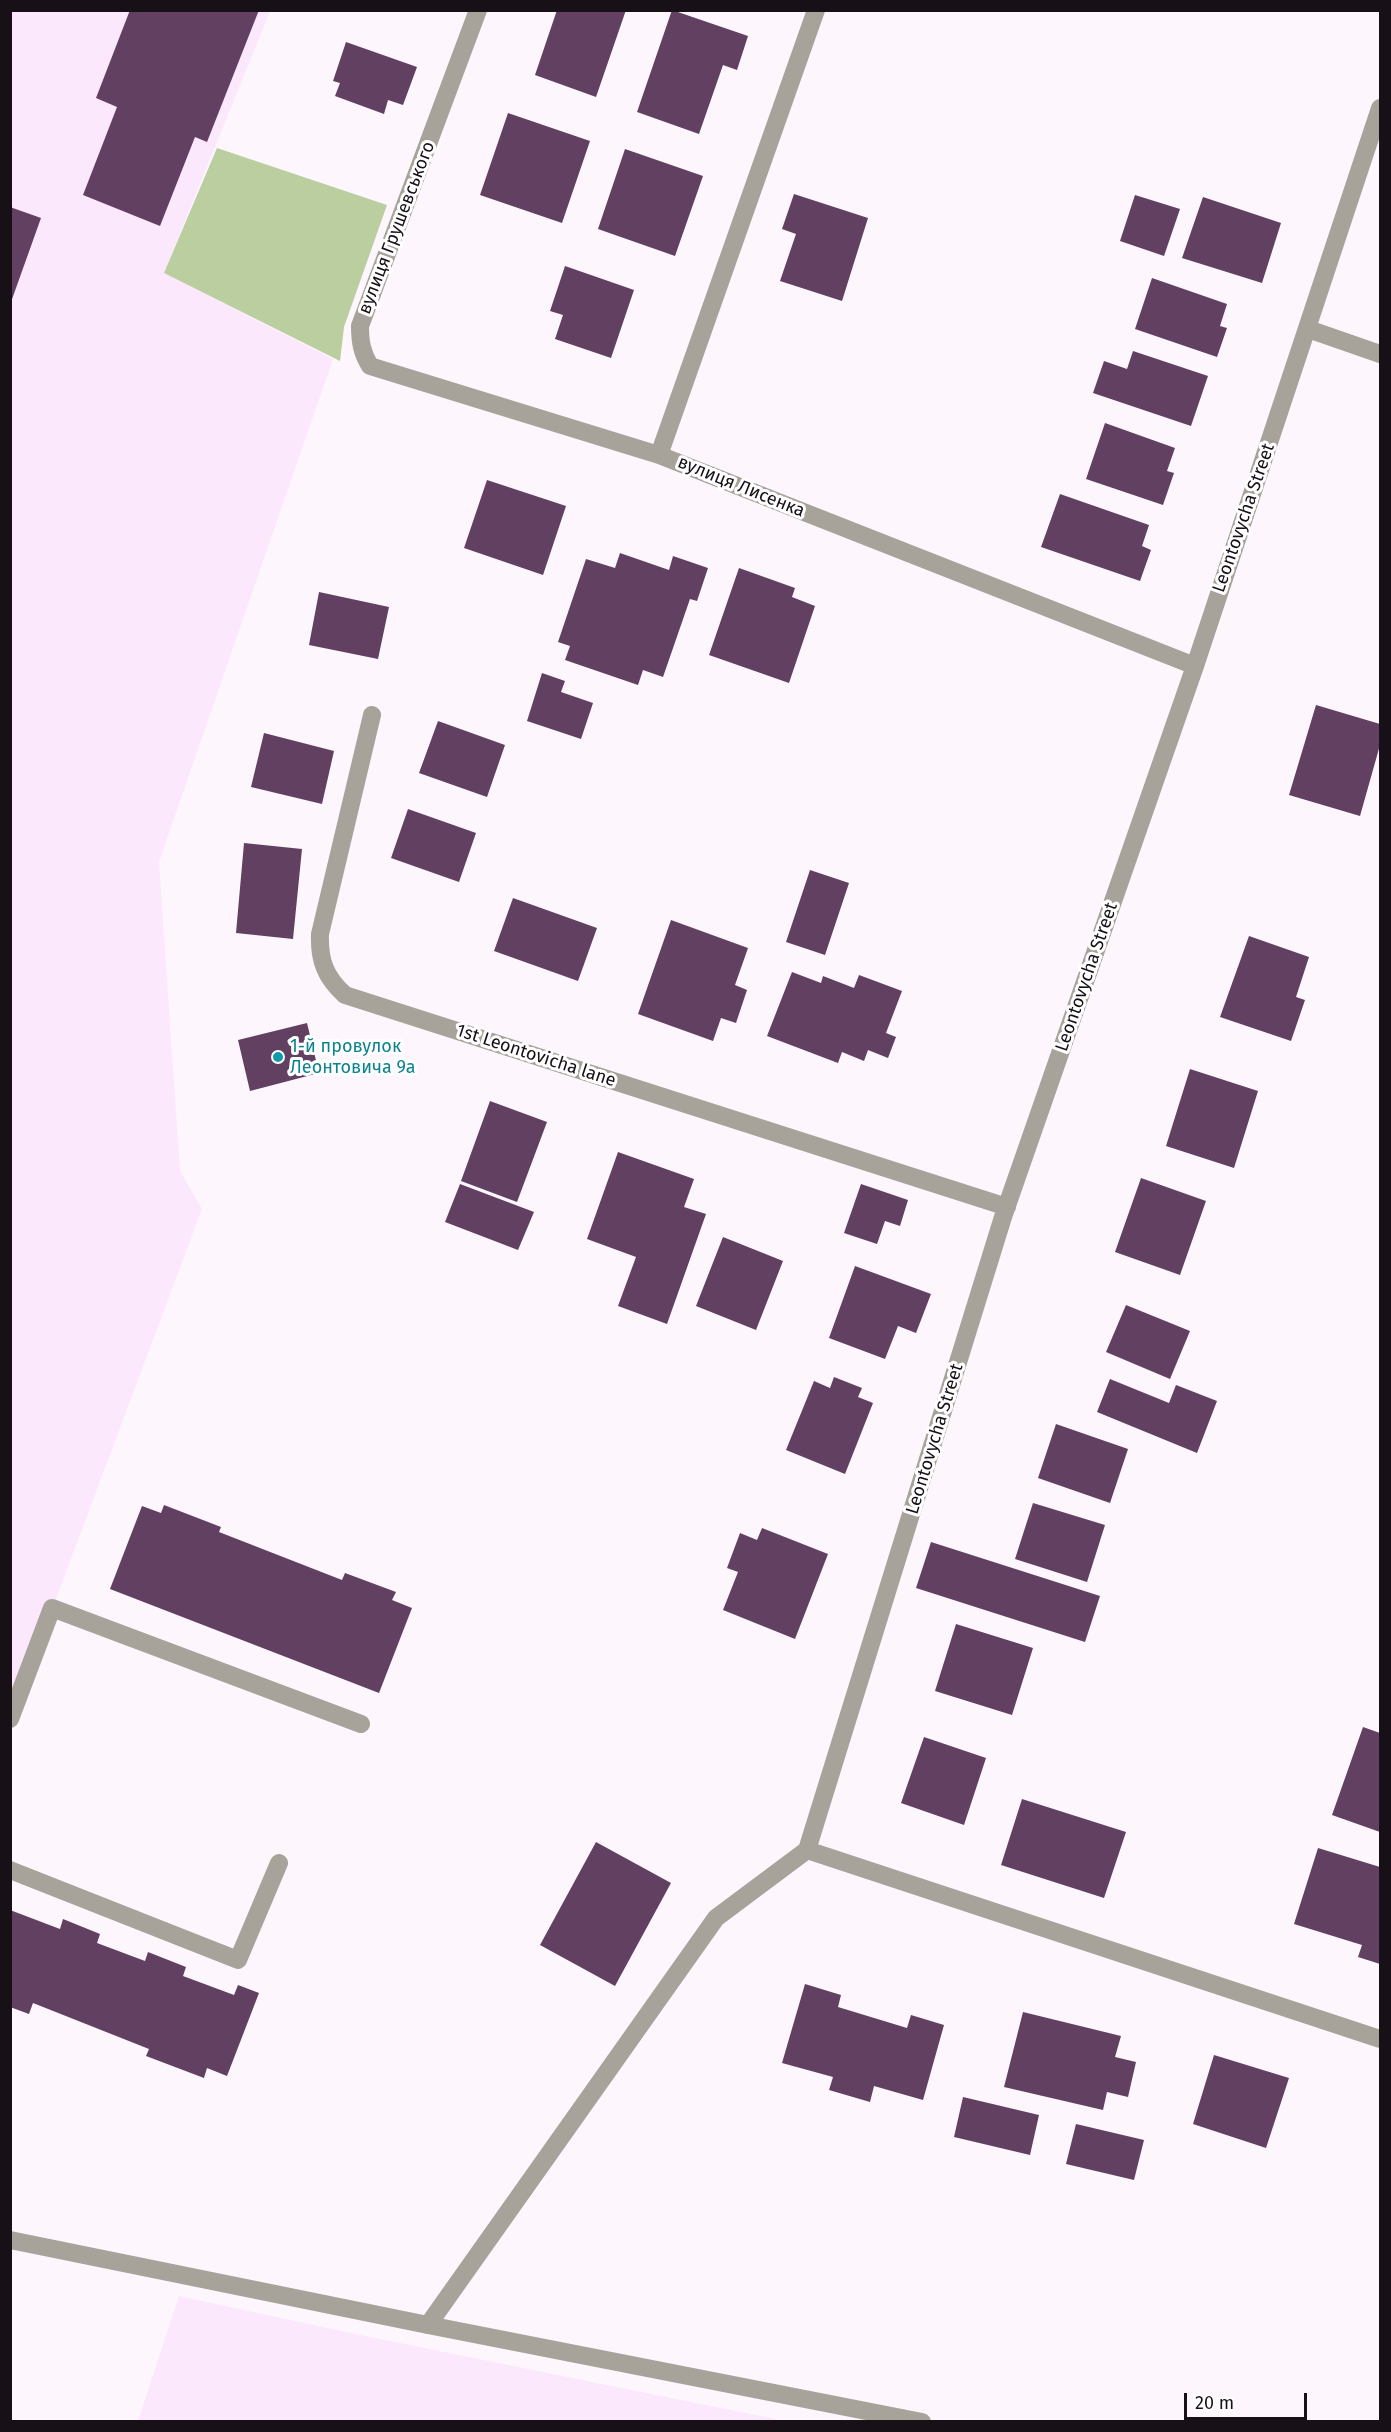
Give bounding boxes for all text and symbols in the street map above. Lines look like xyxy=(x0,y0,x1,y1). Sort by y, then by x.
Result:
street label: вулиця Грушевського xyxy=(354,139,440,317)
street label: Leontovycha Street xyxy=(1208,441,1280,595)
street label: вулиця Лисенка xyxy=(674,452,808,522)
street label: Leontovycha Street xyxy=(1051,900,1123,1054)
street label: 1st Leontovicha lane xyxy=(453,1020,619,1092)
place label: 1-й провулок Леонтовича 9а xyxy=(290,1036,416,1078)
marker: 1-й провулок Леонтовича 9а xyxy=(271,1050,285,1064)
street label: Leontovycha Street xyxy=(902,1361,968,1517)
scale bar xyxy=(1187,2381,1310,2419)
text: 20 m xyxy=(1195,2392,1234,2414)

